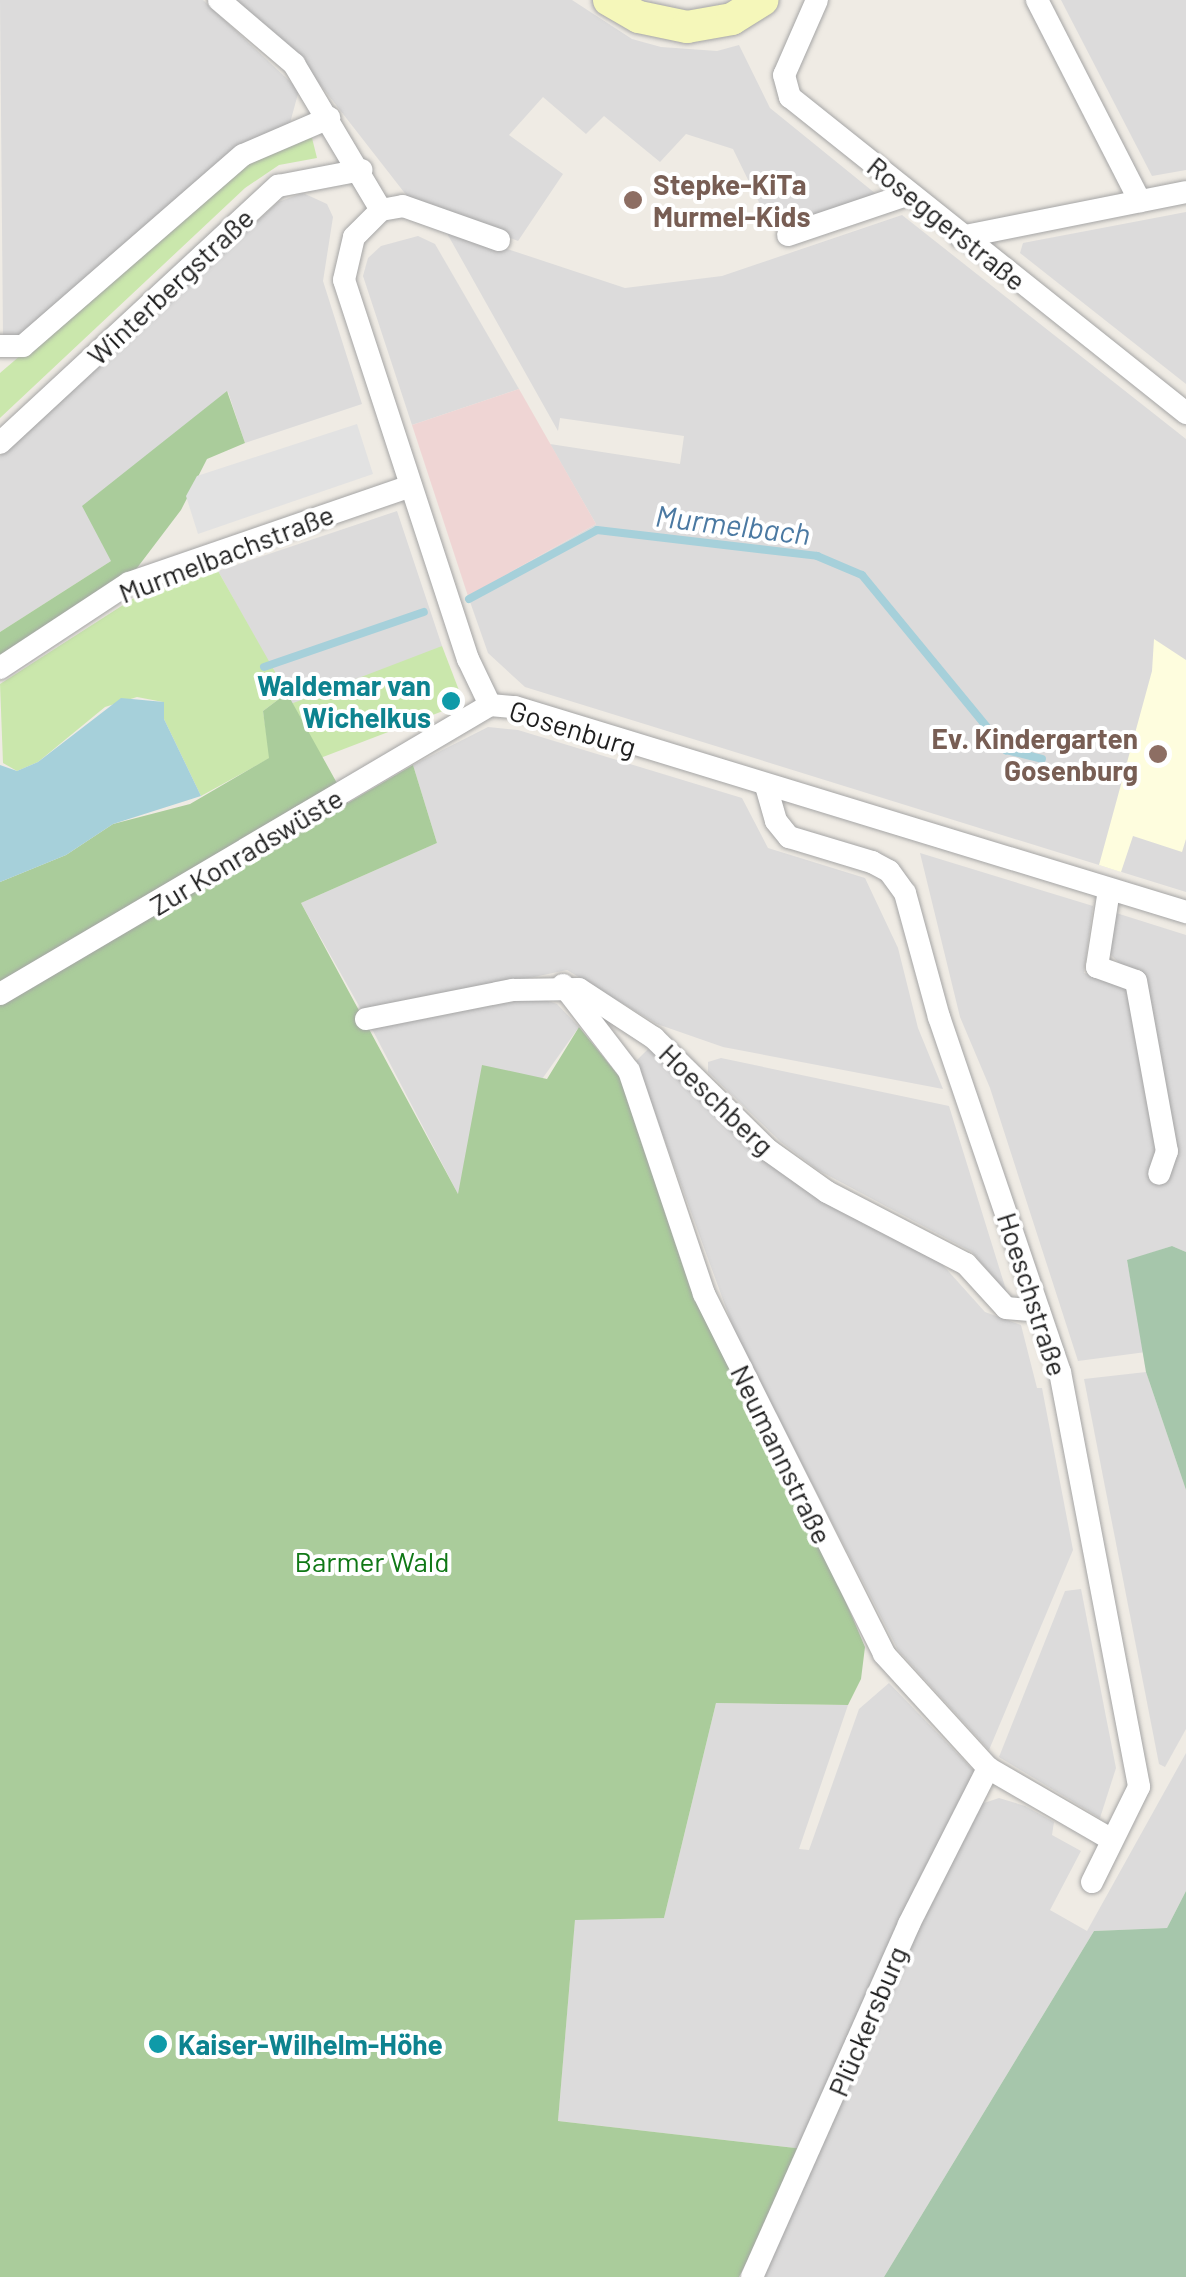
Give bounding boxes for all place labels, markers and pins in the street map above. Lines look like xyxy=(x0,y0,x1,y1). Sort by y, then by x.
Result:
place label: Stepke-KiTa Murmel-Kids xyxy=(653,167,810,233)
marker: Stepke-KiTa Murmel-Kids xyxy=(622,189,644,211)
place label: Waldemar van Wichelkus xyxy=(257,668,431,734)
marker: Waldemar van Wichelkus xyxy=(440,690,462,712)
place label: Ev. Kindergarten Gosenburg xyxy=(932,721,1138,787)
marker: Ev. Kindergarten Gosenburg xyxy=(1147,743,1169,765)
place label: Kaiser-Wilhelm-Höhe xyxy=(178,2027,443,2061)
marker: Kaiser-Wilhelm-Höhe xyxy=(147,2033,169,2055)

